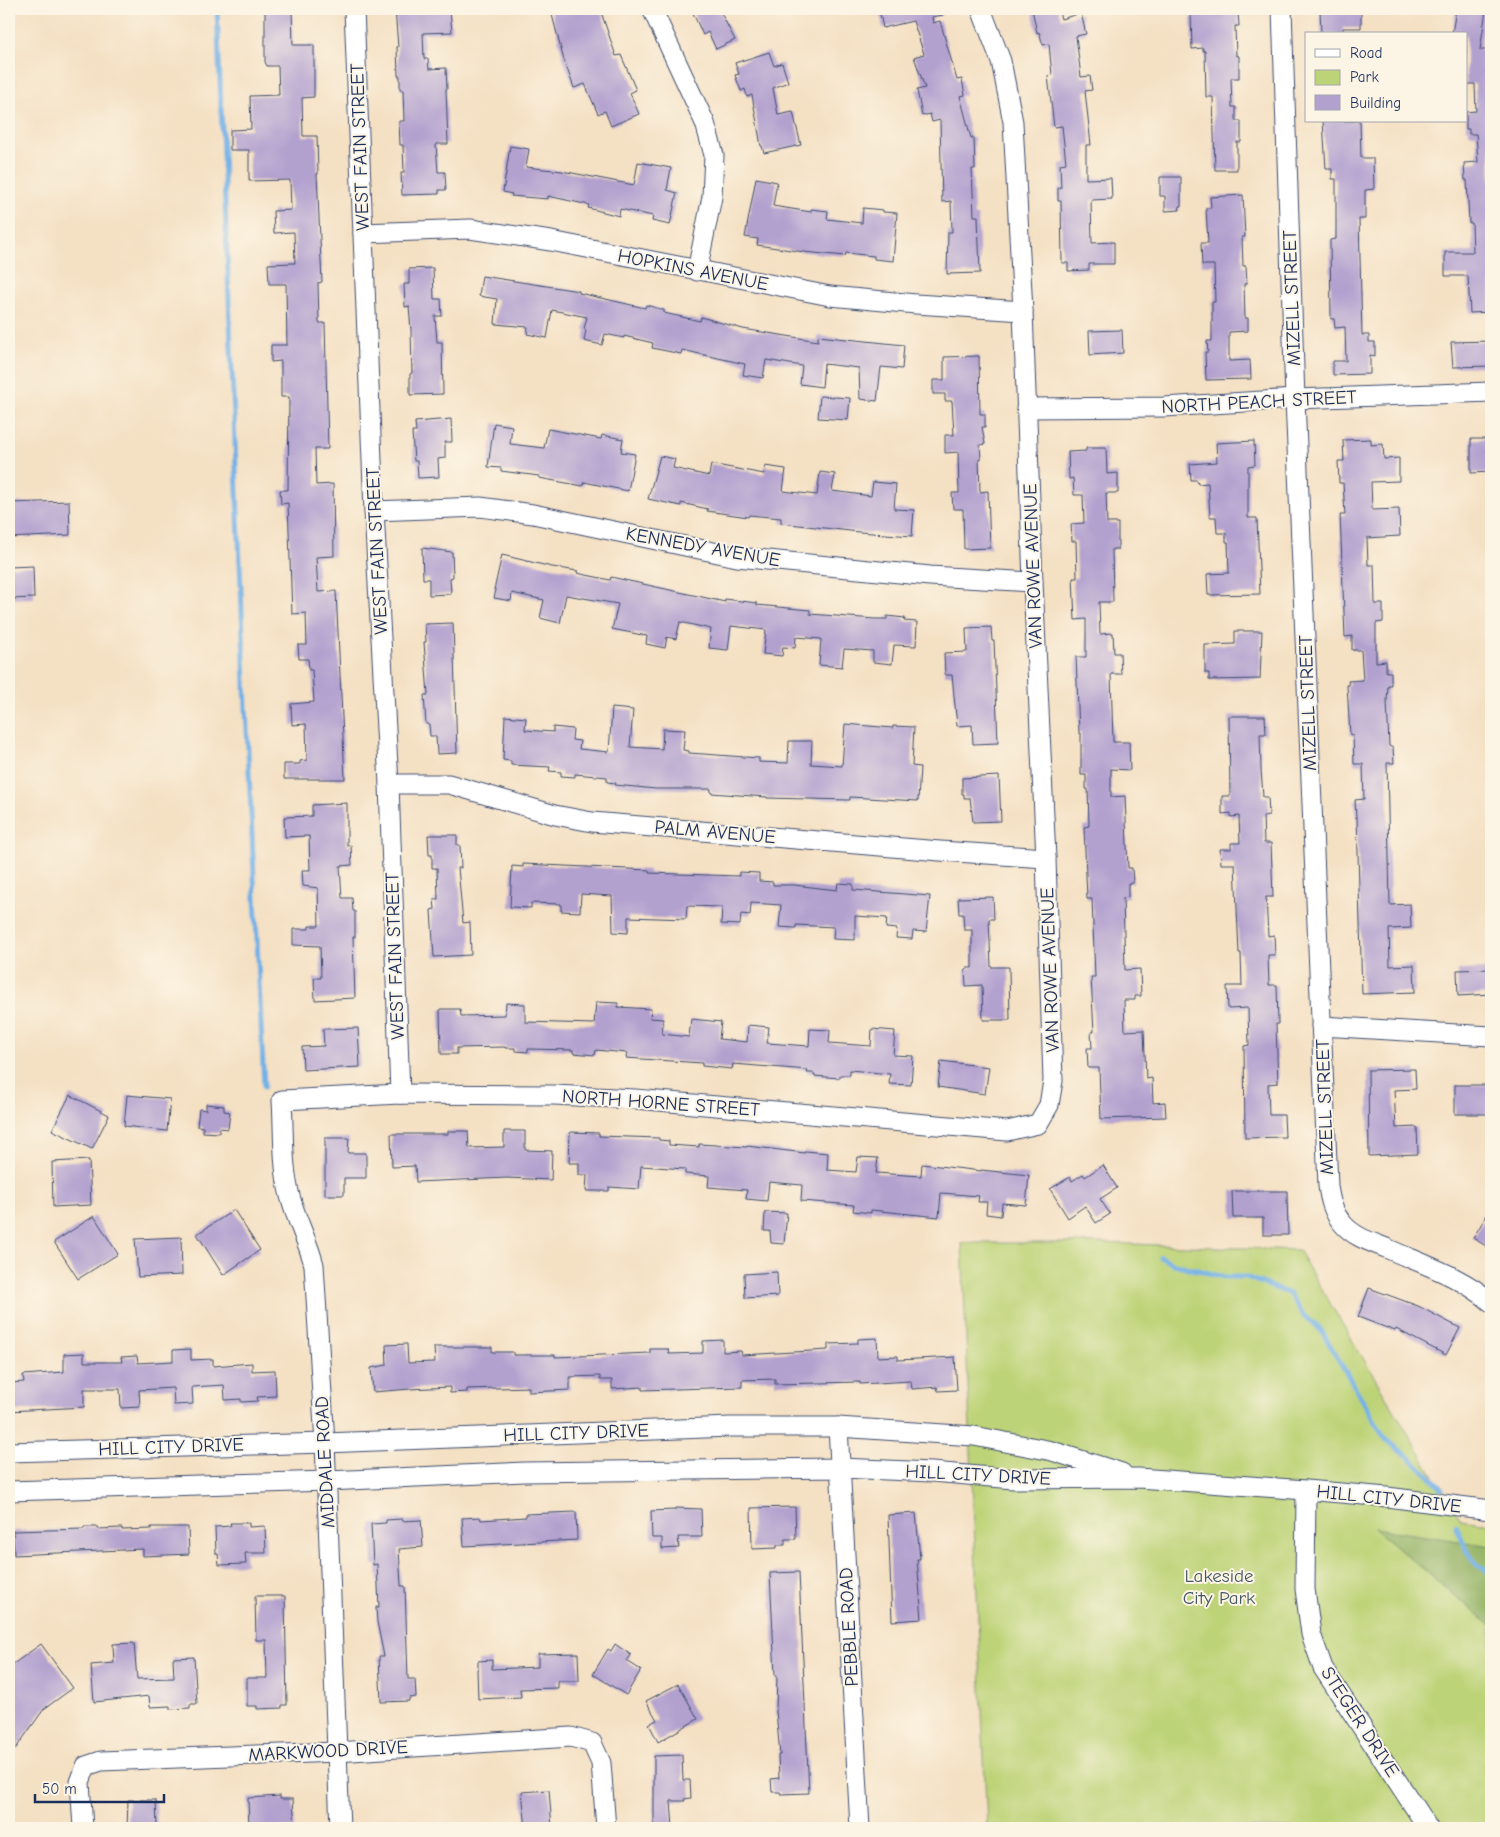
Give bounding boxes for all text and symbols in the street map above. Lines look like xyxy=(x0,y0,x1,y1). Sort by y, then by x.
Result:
legend xyxy=(1305,32,1468,122)
text: Road xyxy=(1350,44,1382,62)
street label: WEST FAIN STREET xyxy=(346,63,374,231)
text: Park xyxy=(1350,68,1379,86)
text: Building xyxy=(1350,94,1401,112)
street label: MIZELL STREET xyxy=(1279,230,1305,366)
street label: HOPKINS AVENUE xyxy=(616,245,770,295)
street label: NORTH PEACH STREET xyxy=(1161,386,1357,418)
street label: WEST FAIN STREET xyxy=(362,467,392,635)
street label: VAN ROWE AVENUE xyxy=(1019,483,1047,649)
street label: KENNEDY AVENUE xyxy=(624,523,782,571)
street label: MIZELL STREET xyxy=(1295,635,1321,771)
street label: PALM AVENUE xyxy=(653,816,777,848)
street label: WEST FAIN STREET xyxy=(381,872,409,1040)
street label: VAN ROWE AVENUE xyxy=(1036,887,1064,1053)
street label: MIZELL STREET xyxy=(1312,1039,1338,1175)
street label: NORTH HORNE STREET xyxy=(561,1085,761,1121)
street label: MIDDALE ROAD xyxy=(311,1395,339,1529)
street label: HILL CITY DRIVE xyxy=(503,1419,649,1447)
street label: HILL CITY DRIVE xyxy=(98,1433,244,1461)
street label: HILL CITY DRIVE xyxy=(905,1460,1051,1490)
street label: HILL CITY DRIVE xyxy=(1315,1480,1463,1518)
park label: Lakeside City Park xyxy=(1183,1565,1256,1609)
street label: PEBBLE ROAD xyxy=(835,1567,863,1687)
street label: STEGER DRIVE xyxy=(1316,1663,1404,1781)
street label: MARKWOOD DRIVE xyxy=(248,1736,408,1766)
scale bar xyxy=(35,1772,164,1804)
text: 50 m xyxy=(42,1780,77,1798)

